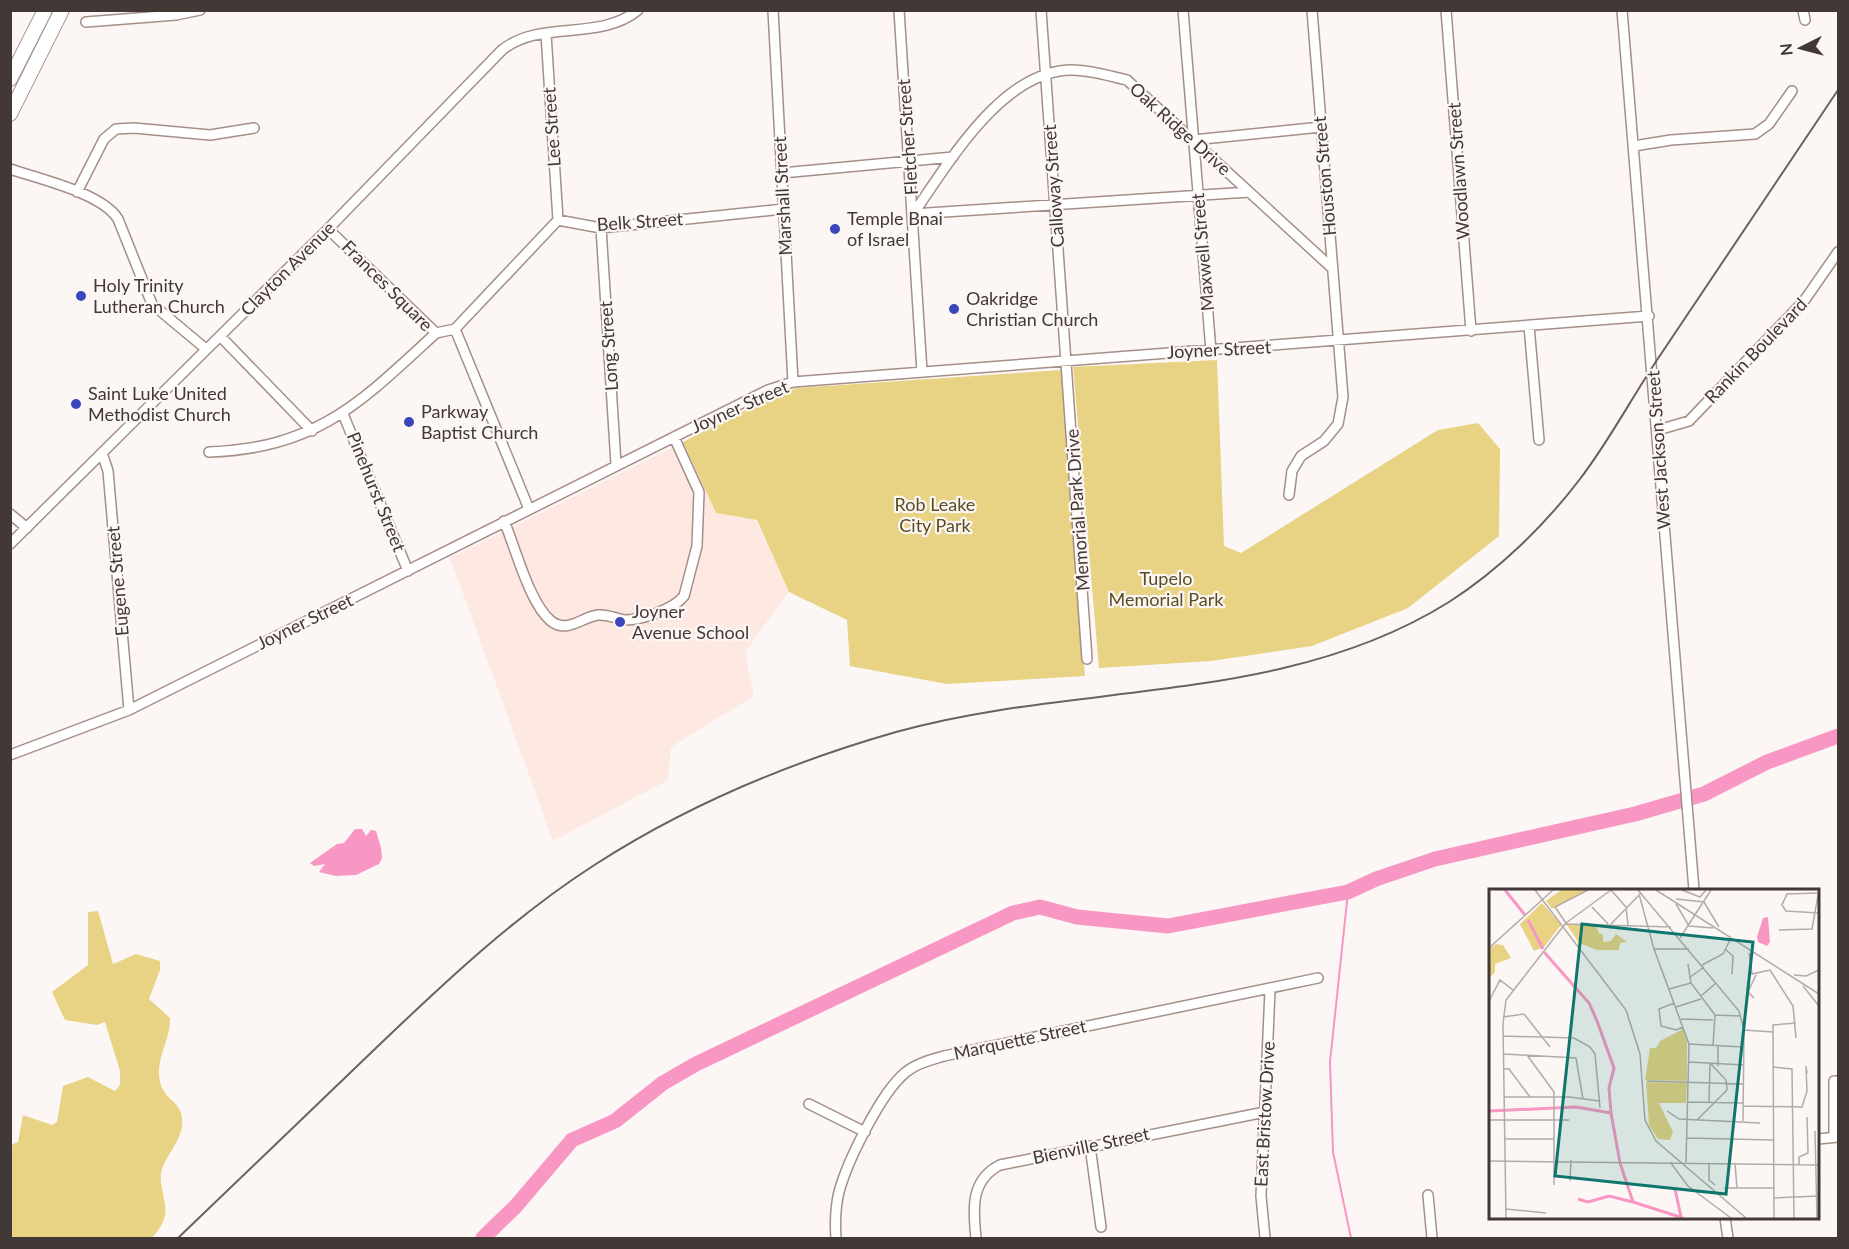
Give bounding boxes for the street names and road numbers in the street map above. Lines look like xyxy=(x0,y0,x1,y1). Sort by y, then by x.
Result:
street label: Oak Ridge Drive xyxy=(1125,77,1236,179)
street label: Fletcher Street xyxy=(892,78,922,196)
street label: Lee Street xyxy=(537,86,565,168)
street label: Woodlawn Street xyxy=(1442,101,1474,240)
street label: Houston Street xyxy=(1308,115,1340,237)
street label: Calloway Street xyxy=(1038,123,1068,248)
street label: Marshall Street xyxy=(768,135,796,256)
street label: Maxwell Street xyxy=(1186,192,1218,312)
street label: Belk Street xyxy=(596,207,684,235)
street label: Clayton Avenue xyxy=(235,216,339,320)
street label: Frances Square xyxy=(338,235,438,335)
street label: Rankin Boulevard xyxy=(1699,293,1811,408)
street label: Long Street xyxy=(594,300,622,392)
street label: Joyner Street xyxy=(1166,335,1272,363)
street label: West Jackson Street xyxy=(1641,369,1675,530)
street label: Joyner Street xyxy=(688,375,792,437)
street label: Pinehurst Street xyxy=(343,428,411,555)
street label: Memorial Park Drive xyxy=(1060,428,1094,592)
street label: Eugene Street xyxy=(101,525,133,637)
street label: Joyner Street xyxy=(253,588,357,654)
street label: Marquette Street xyxy=(952,1014,1089,1064)
street label: East Bristow Drive xyxy=(1249,1040,1279,1187)
street label: Bienville Street xyxy=(1030,1122,1152,1168)

